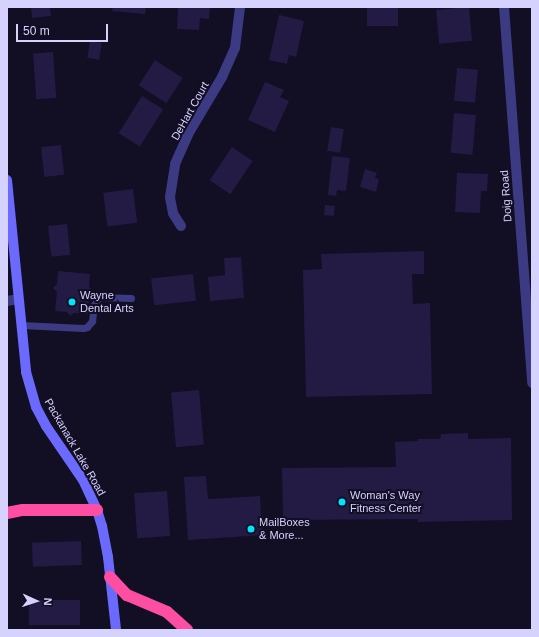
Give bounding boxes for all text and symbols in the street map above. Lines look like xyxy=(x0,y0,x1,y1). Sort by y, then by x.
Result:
scale bar xyxy=(18,16,110,42)
text: 50 m xyxy=(23,24,50,38)
street label: DeHart Court xyxy=(169,79,211,143)
street label: Doig Road xyxy=(498,170,514,222)
place label: Wayne Dental Arts xyxy=(80,289,134,315)
marker: Wayne Dental Arts xyxy=(67,297,77,307)
street label: Packanack Lake Road xyxy=(42,396,108,498)
place label: Woman's Way Fitness Center xyxy=(350,489,422,515)
marker: Woman's Way Fitness Center xyxy=(337,497,347,507)
place label: MailBoxes & More... xyxy=(259,516,310,542)
marker: MailBoxes & More... xyxy=(246,524,256,534)
north arrow xyxy=(16,581,56,621)
text: N xyxy=(42,597,54,606)

